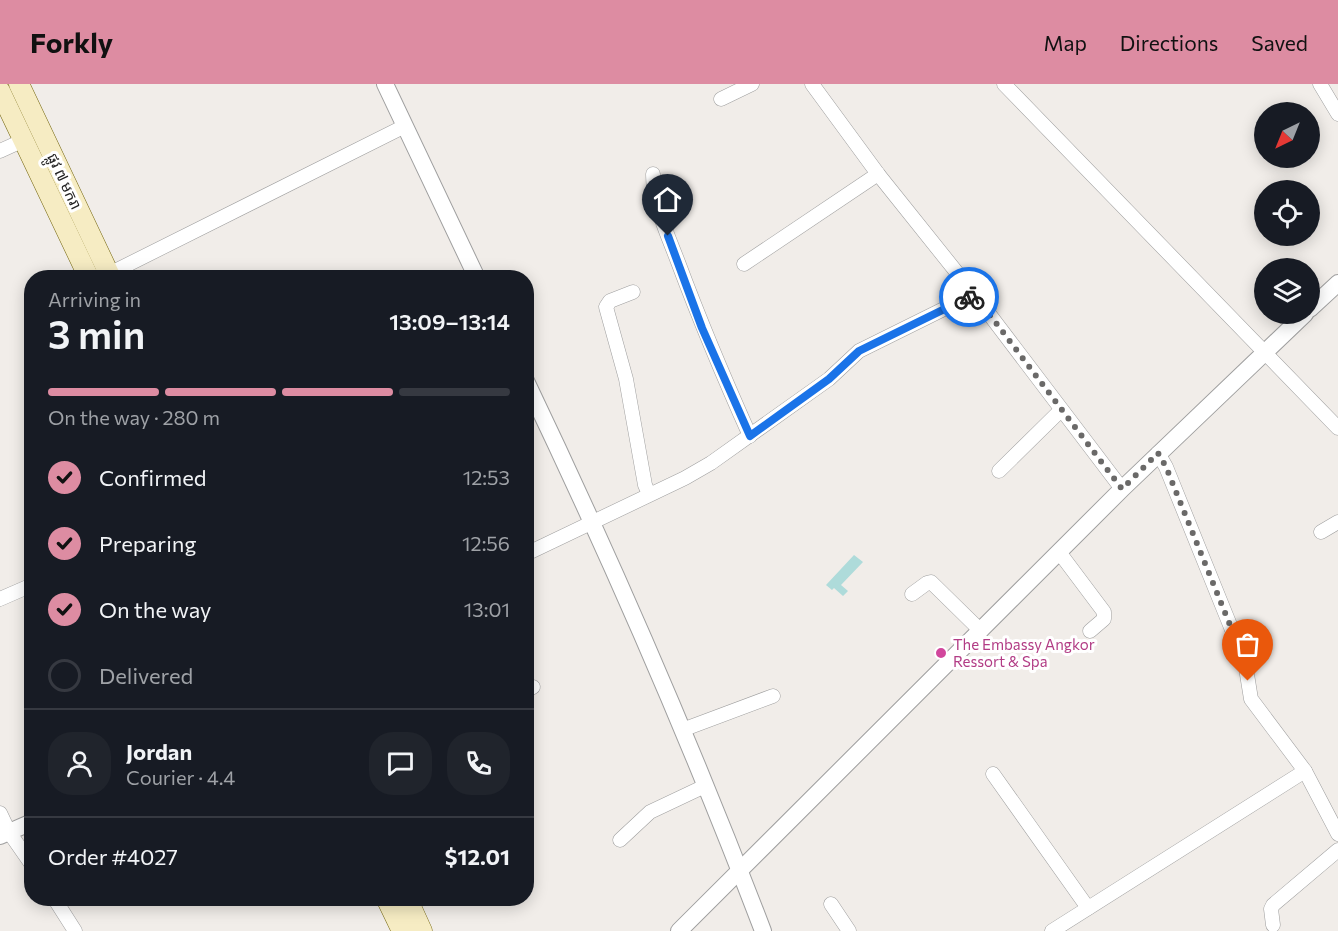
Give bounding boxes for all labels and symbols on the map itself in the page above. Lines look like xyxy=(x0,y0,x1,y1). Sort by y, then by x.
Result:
north arrow xyxy=(1254,102,1320,168)
street label: ផ្លូវ ៧ មករា xyxy=(39,150,86,214)
pin xyxy=(642,174,693,236)
courier xyxy=(939,267,999,327)
pin xyxy=(1222,619,1273,681)
place label: The Embassy Angkor Ressort & Spa xyxy=(953,635,1095,670)
marker: The Embassy Angkor Ressort & Spa xyxy=(934,646,948,660)

